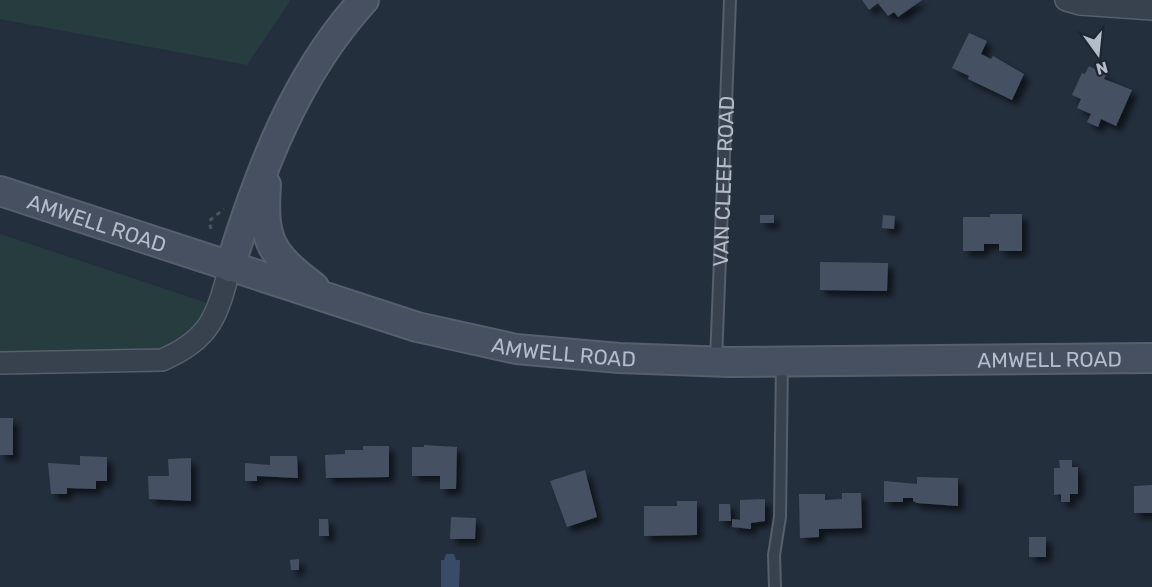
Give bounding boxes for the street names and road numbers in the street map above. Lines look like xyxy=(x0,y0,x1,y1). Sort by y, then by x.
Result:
street label: VAN CLEEF ROAD xyxy=(707,95,739,267)
street label: AMWELL ROAD xyxy=(24,188,170,257)
street label: AMWELL ROAD xyxy=(489,331,636,371)
street label: AMWELL ROAD xyxy=(977,346,1122,372)

